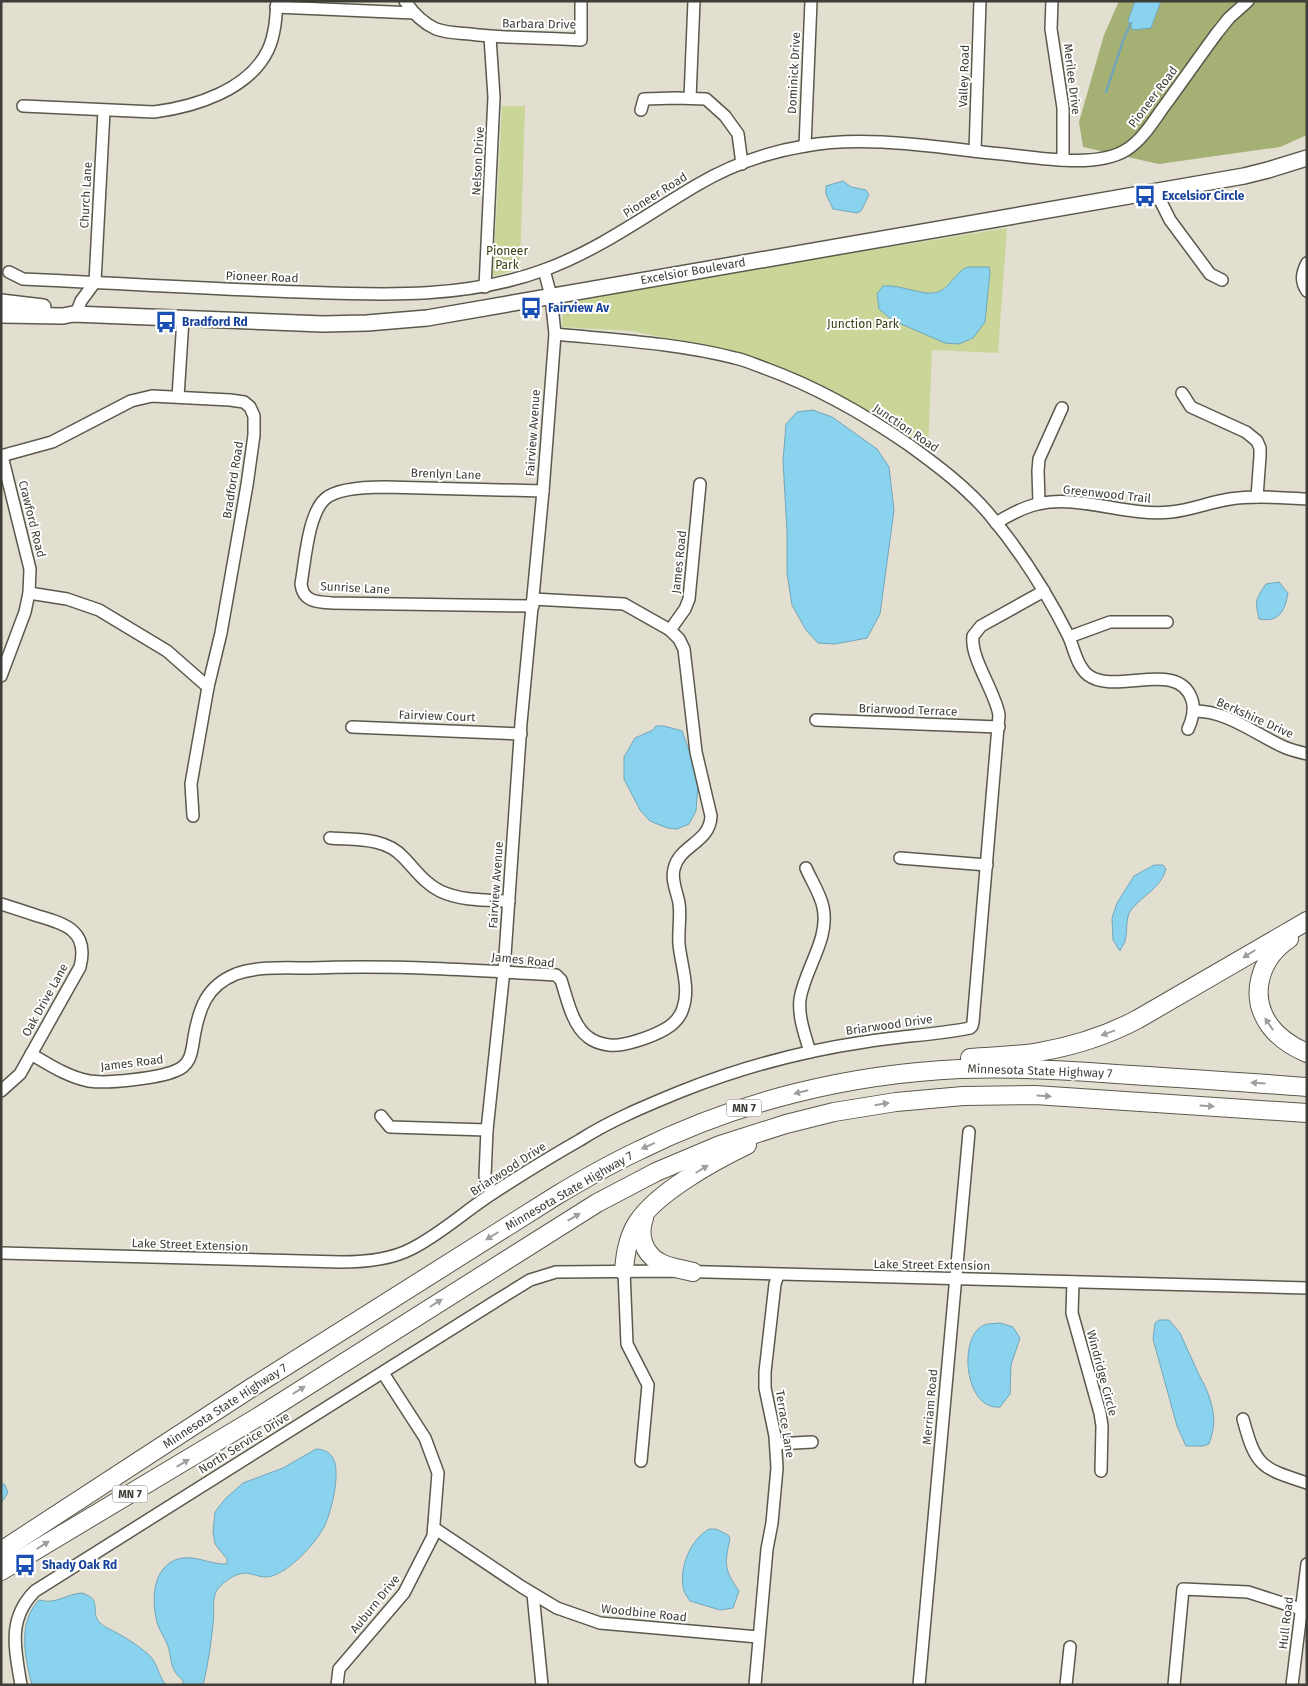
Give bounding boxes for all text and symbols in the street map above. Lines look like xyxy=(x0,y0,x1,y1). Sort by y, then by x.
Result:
street label: Barbara Drive xyxy=(502,16,576,32)
street label: Dominick Drive xyxy=(785,32,803,114)
street label: Merilee Drive xyxy=(1061,43,1083,115)
street label: Valley Road xyxy=(956,44,972,108)
street label: Pioneer Road xyxy=(1125,64,1181,130)
street label: Nelson Drive xyxy=(469,126,487,196)
street label: Church Lane xyxy=(77,161,95,229)
street label: Pioneer Road xyxy=(620,170,690,220)
bus stop icon: Excelsior Circle xyxy=(1132,183,1158,209)
place label: Excelsior Circle xyxy=(1162,189,1245,203)
park label: Pioneer Park xyxy=(486,244,528,272)
street label: Excelsior Boulevard xyxy=(639,255,747,287)
street label: Pioneer Road xyxy=(225,269,299,285)
bus stop icon: Fairview Av xyxy=(518,295,544,321)
place label: Fairview Av xyxy=(548,301,610,315)
bus stop icon: Bradford Rd xyxy=(153,309,179,335)
place label: Bradford Rd xyxy=(182,315,248,329)
park label: Junction Park xyxy=(827,317,900,331)
street label: Fairview Avenue xyxy=(523,389,543,477)
street label: Junction Road xyxy=(871,401,941,455)
street label: Bradford Road xyxy=(220,440,246,520)
street label: Brenlyn Lane xyxy=(410,466,482,482)
street label: Crawford Road xyxy=(16,479,48,559)
street label: Greenwood Trail xyxy=(1062,482,1152,506)
street label: James Road xyxy=(669,530,689,594)
street label: Sunrise Lane xyxy=(320,579,390,597)
street label: Berkshire Drive xyxy=(1214,695,1296,741)
street label: Briarwood Terrace xyxy=(858,701,958,719)
street label: Fairview Court xyxy=(398,708,476,724)
street label: Fairview Avenue xyxy=(486,841,506,929)
one-way arrow xyxy=(1243,949,1256,958)
street label: James Road xyxy=(491,950,555,970)
street label: Oak Drive Lane xyxy=(19,961,71,1039)
street label: Briarwood Drive xyxy=(845,1012,933,1038)
one-way arrow xyxy=(1264,1017,1274,1031)
one-way arrow xyxy=(1100,1029,1115,1037)
street label: James Road xyxy=(100,1052,164,1074)
street label: Minnesota State Highway 7 xyxy=(967,1061,1113,1081)
one-way arrow xyxy=(1250,1079,1266,1087)
one-way arrow xyxy=(793,1088,808,1096)
one-way arrow xyxy=(1037,1092,1053,1100)
one-way arrow xyxy=(875,1099,891,1107)
road number: MN 7 xyxy=(726,1100,762,1116)
one-way arrow xyxy=(1199,1103,1215,1111)
street label: Briarwood Drive xyxy=(467,1139,549,1199)
one-way arrow xyxy=(641,1143,655,1151)
street label: Minnesota State Highway 7 xyxy=(503,1149,635,1233)
one-way arrow xyxy=(696,1164,709,1173)
one-way arrow xyxy=(567,1212,580,1221)
one-way arrow xyxy=(485,1231,499,1241)
street label: Lake Street Extension xyxy=(131,1236,249,1254)
street label: Lake Street Extension xyxy=(873,1257,991,1273)
one-way arrow xyxy=(429,1299,443,1308)
street label: Windridge Circle xyxy=(1084,1328,1120,1418)
street label: Minnesota State Highway 7 xyxy=(160,1361,290,1451)
street label: Merriam Road xyxy=(920,1368,940,1446)
one-way arrow xyxy=(292,1386,305,1395)
street label: Terrace Lane xyxy=(773,1389,797,1459)
street label: North Service Drive xyxy=(196,1409,292,1477)
one-way arrow xyxy=(176,1458,189,1467)
road number: MN 7 xyxy=(112,1486,148,1502)
one-way arrow xyxy=(36,1541,49,1550)
bus stop icon: Shady Oak Rd xyxy=(12,1552,38,1578)
place label: Shady Oak Rd xyxy=(42,1558,117,1572)
street label: Auburn Drive xyxy=(347,1572,403,1636)
street label: Hull Road xyxy=(1276,1596,1296,1650)
street label: Woodbine Road xyxy=(601,1602,687,1624)

